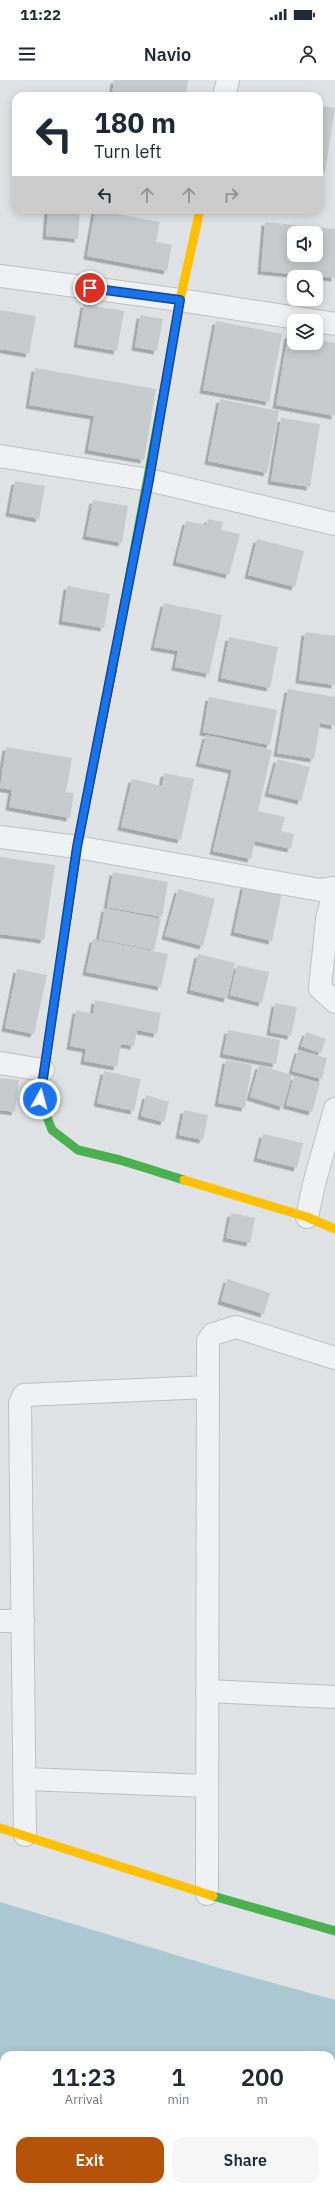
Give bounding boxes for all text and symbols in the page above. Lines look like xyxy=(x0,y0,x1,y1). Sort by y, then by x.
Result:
text: 11:22 xyxy=(20,5,61,24)
icon: menu xyxy=(16,43,38,65)
text: Navio xyxy=(144,43,191,66)
icon: person xyxy=(297,43,319,65)
text: 180 m xyxy=(94,104,176,141)
icon: left xyxy=(28,108,80,160)
text: Turn left xyxy=(94,140,162,163)
icon: left xyxy=(94,184,116,206)
icon: ahead xyxy=(136,184,158,206)
icon: ahead xyxy=(178,184,200,206)
icon: right xyxy=(220,184,242,206)
map controls xyxy=(287,226,323,350)
button: sound xyxy=(287,226,323,262)
button: search xyxy=(287,270,323,306)
pin xyxy=(73,271,107,305)
icon: arrive xyxy=(79,277,101,299)
button: layers xyxy=(287,314,323,350)
position arrow xyxy=(19,1078,61,1120)
text: 11:23 xyxy=(51,2061,116,2093)
text: 1 xyxy=(171,2061,186,2093)
text: 200 xyxy=(241,2061,284,2093)
text: Arrival xyxy=(65,2091,103,2108)
text: min xyxy=(168,2091,190,2108)
text: m xyxy=(257,2091,268,2108)
button: Exit xyxy=(16,2137,164,2183)
button: Share xyxy=(172,2137,319,2183)

